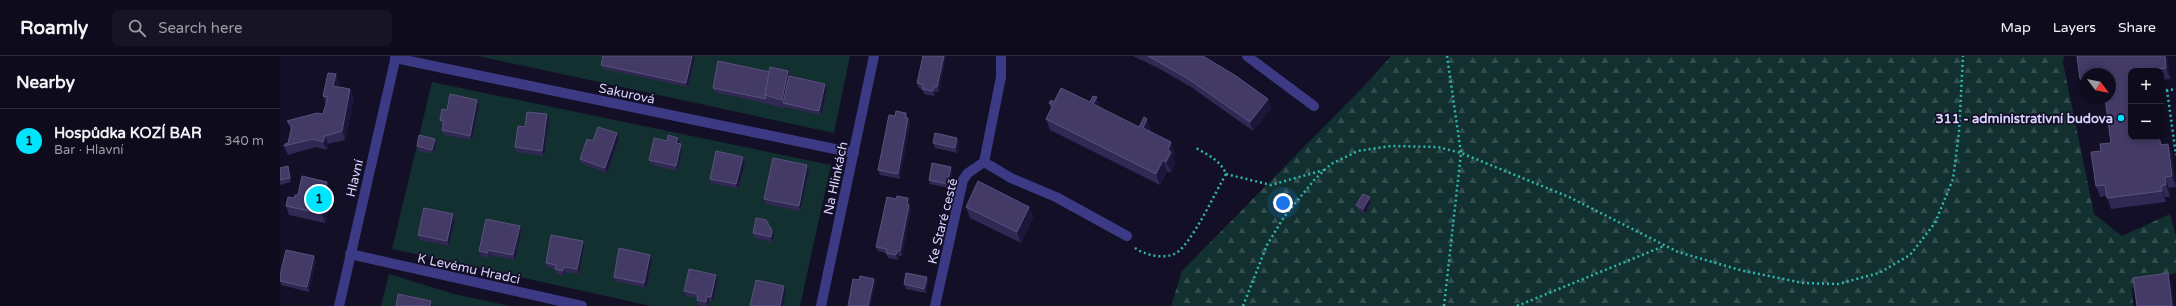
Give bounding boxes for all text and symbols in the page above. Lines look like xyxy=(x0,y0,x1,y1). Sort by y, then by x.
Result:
search box xyxy=(112,10,392,46)
text: Roamly xyxy=(20,17,88,39)
icon: search xyxy=(126,17,148,39)
text: Search here xyxy=(158,19,243,37)
text: Map xyxy=(2001,19,2031,36)
text: Layers xyxy=(2053,19,2096,36)
text: Share xyxy=(2118,19,2156,36)
north arrow xyxy=(2080,68,2116,104)
map controls xyxy=(2128,68,2164,140)
button: + xyxy=(2128,68,2164,104)
text: Nearby xyxy=(16,72,75,93)
street label: Sakurová xyxy=(597,80,656,108)
button: − xyxy=(2128,104,2164,140)
place label: 311 - administrativní budova xyxy=(1935,111,2113,127)
marker: 311 - administrativní budova xyxy=(2116,113,2126,123)
text: Hospůdka KOZÍ BAR xyxy=(54,124,202,142)
text: 1 xyxy=(25,133,33,149)
text: 340 m xyxy=(224,133,264,149)
street label: Na Hlinkách xyxy=(820,140,852,216)
text: Bar · Hlavní xyxy=(54,142,124,158)
street label: Hlavní xyxy=(343,158,367,199)
street label: Ke Staré cestě xyxy=(925,177,961,266)
pin: 1 xyxy=(306,184,332,214)
your location xyxy=(1273,193,1293,213)
street label: K Levému Hradci xyxy=(416,250,522,288)

